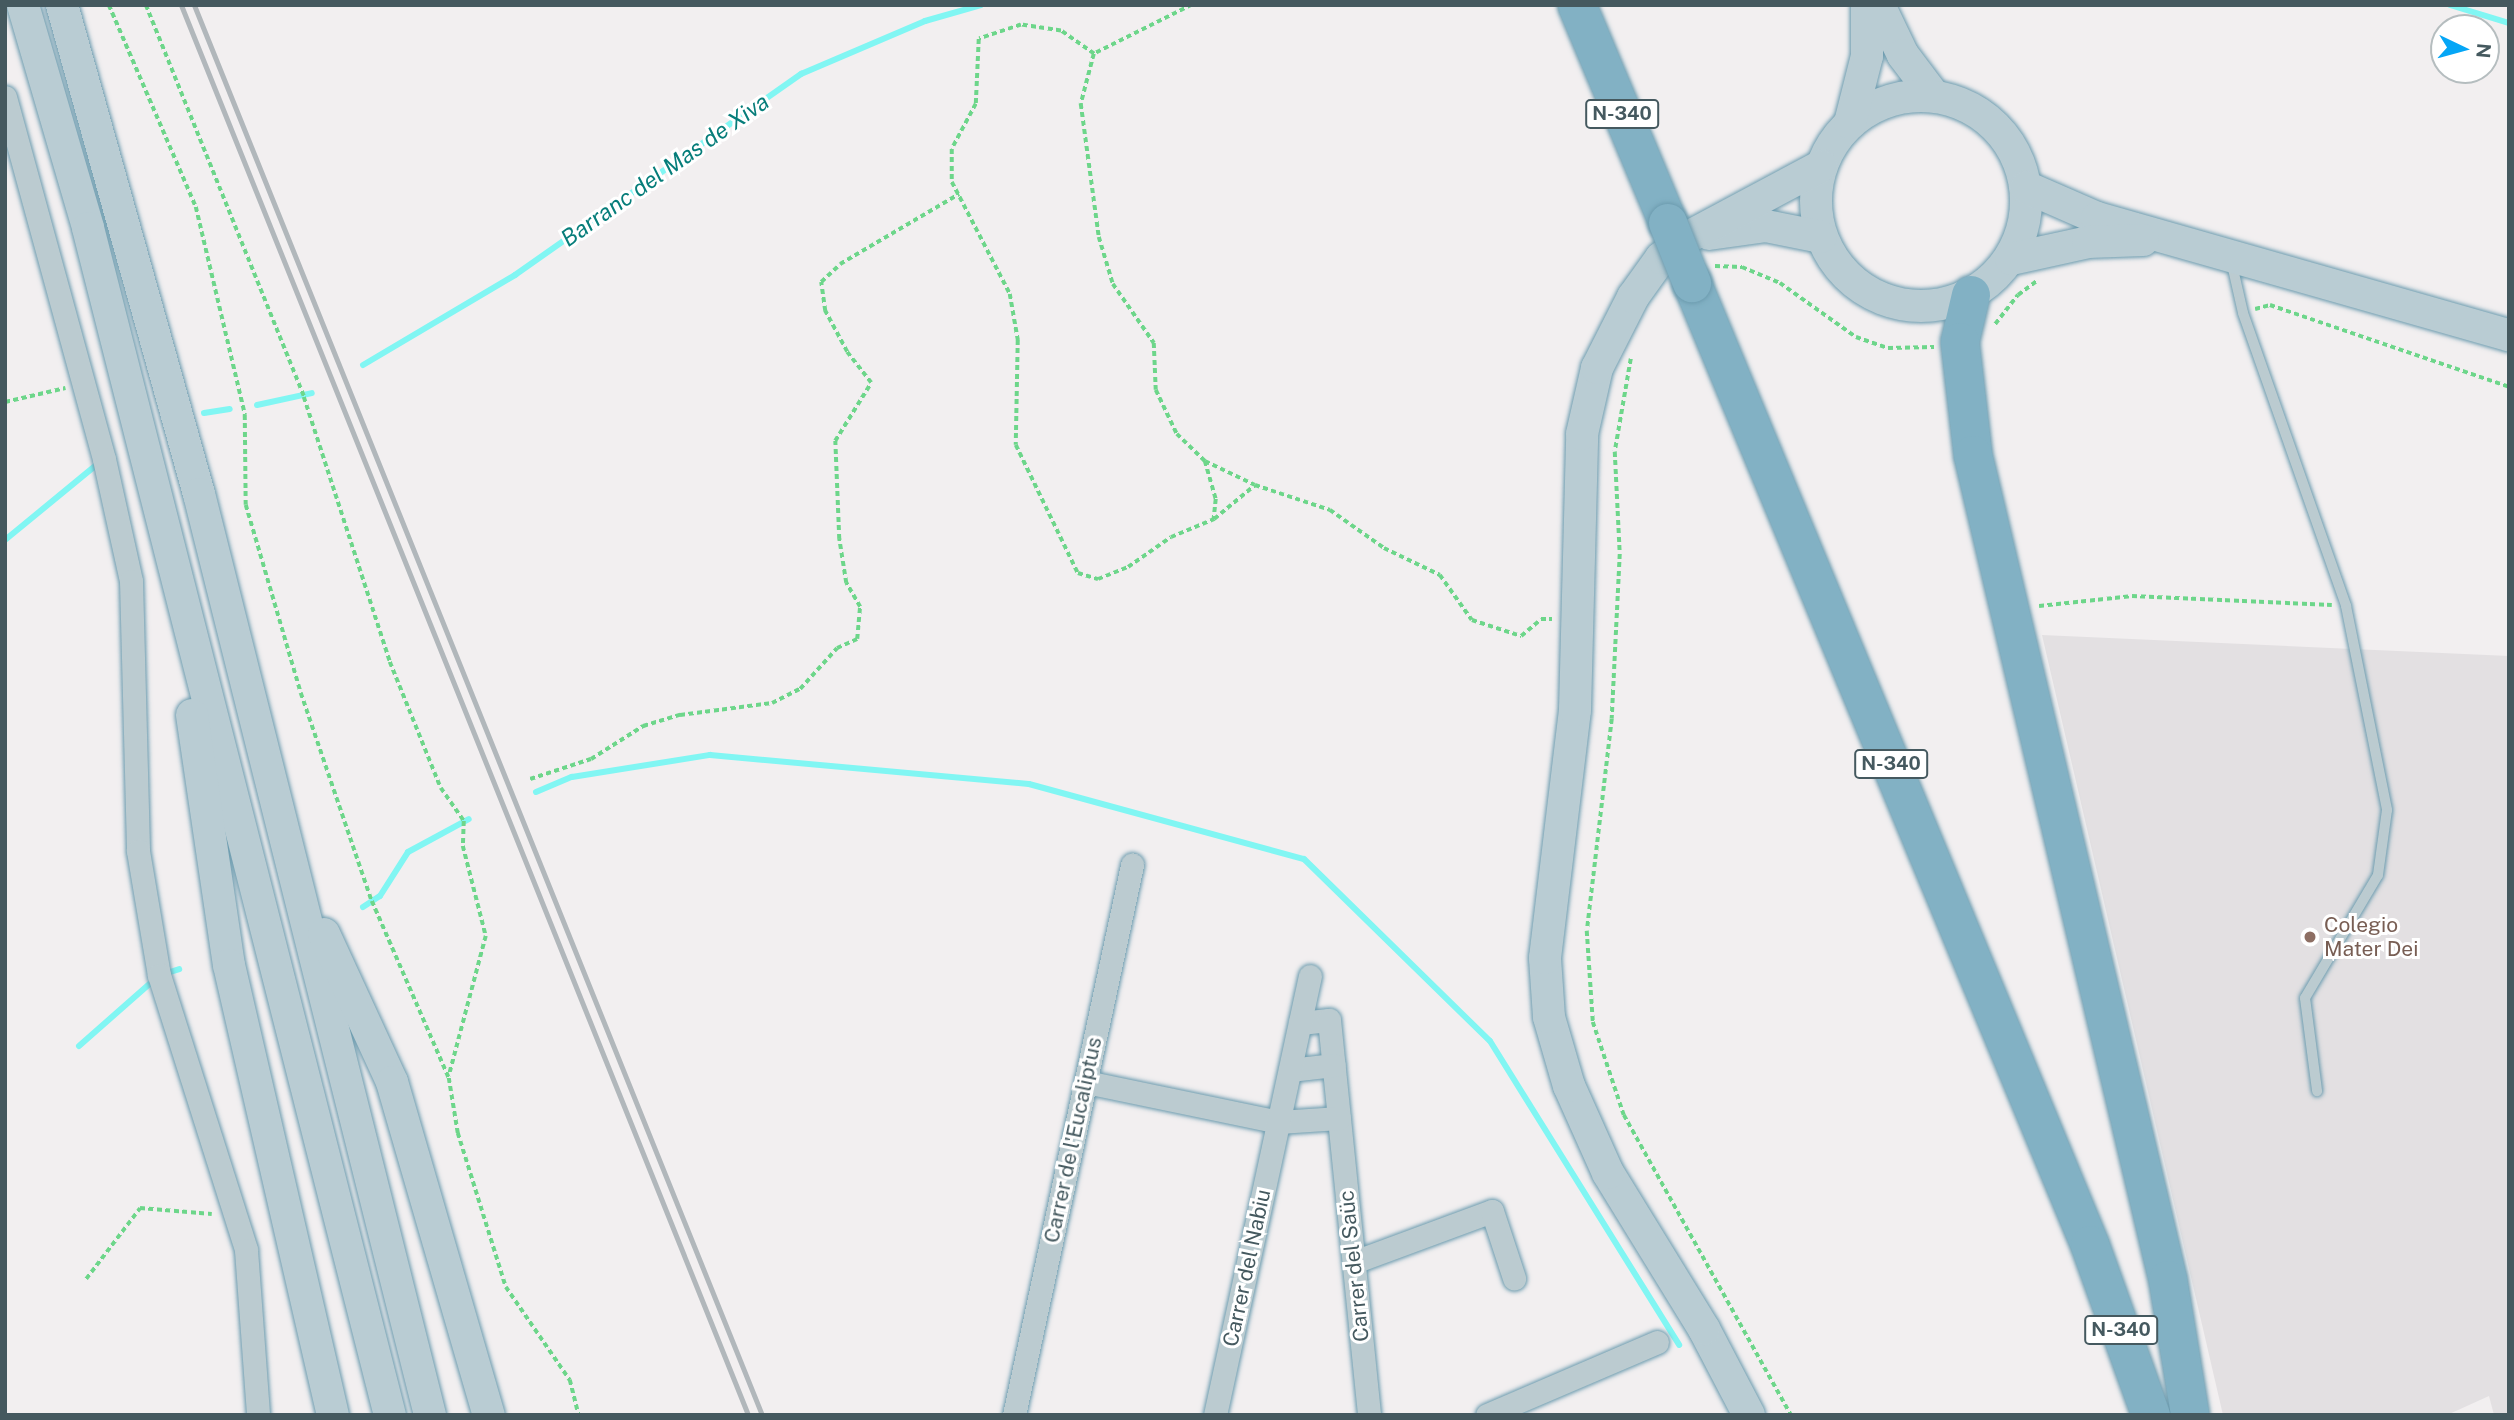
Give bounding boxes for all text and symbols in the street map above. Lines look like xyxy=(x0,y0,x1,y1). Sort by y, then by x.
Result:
north arrow xyxy=(2430,14,2500,84)
text: N xyxy=(2472,42,2496,59)
water label: Barranc del Mas de Xiva xyxy=(555,87,775,253)
road number: N-340 xyxy=(1584,98,1660,130)
road number: N-340 xyxy=(1853,748,1930,779)
place label: Colegio Mater Dei xyxy=(2324,912,2418,962)
marker: Colegio Mater Dei xyxy=(2302,929,2318,945)
street label: Carrer de l'Eucaliptus xyxy=(1039,1035,1107,1245)
street label: Carrer del Nabiu xyxy=(1218,1187,1276,1349)
street label: Carrer del Saüc xyxy=(1333,1189,1375,1343)
road number: N-340 xyxy=(2082,1314,2160,1346)

